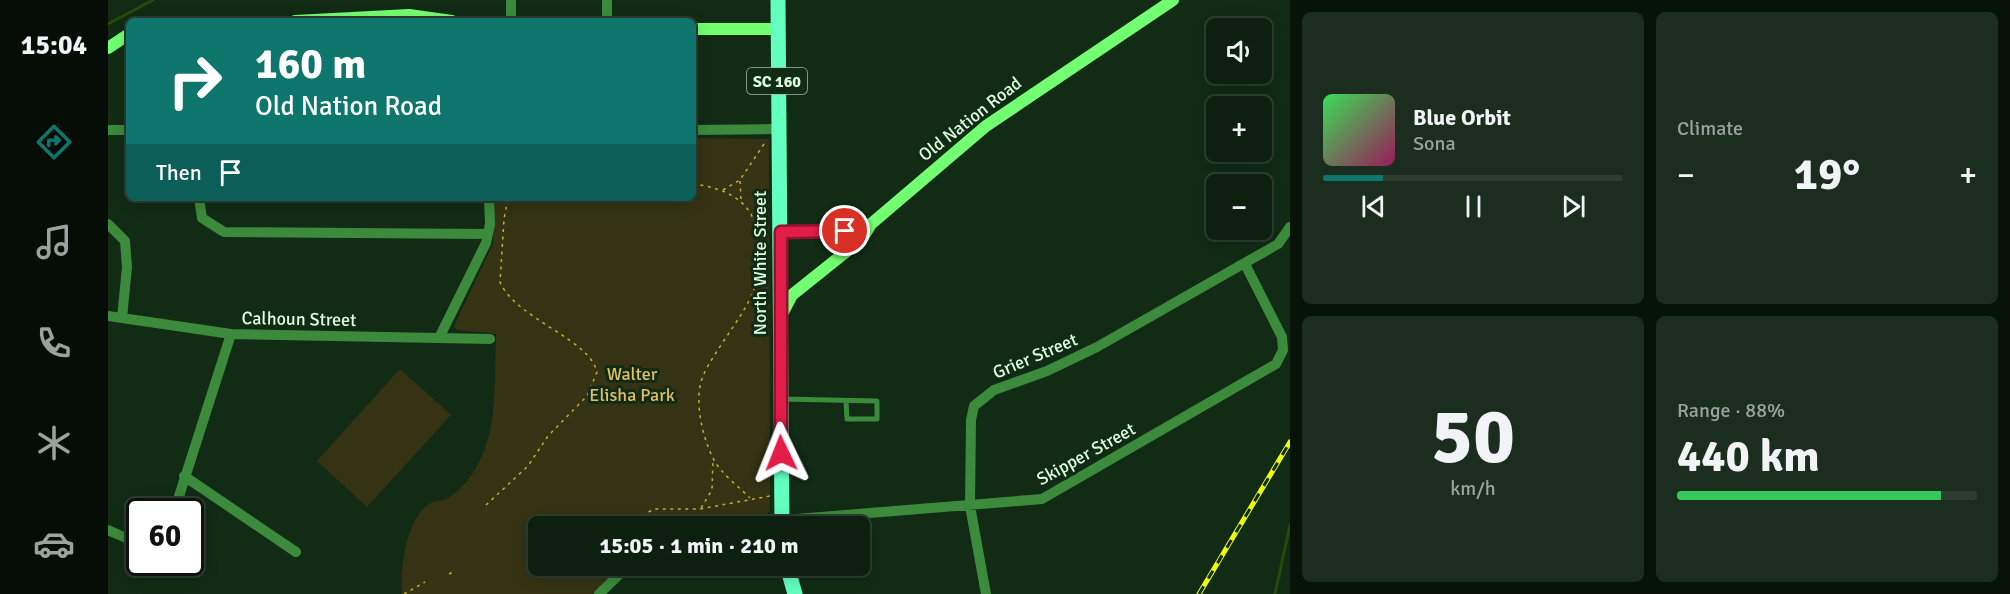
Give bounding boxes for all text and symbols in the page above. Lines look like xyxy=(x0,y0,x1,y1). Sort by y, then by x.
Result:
map controls xyxy=(1206,18,1272,240)
button: sound xyxy=(1206,18,1272,84)
text: 15:04 xyxy=(21,29,87,62)
text: 160 m xyxy=(255,39,366,90)
icon: right xyxy=(156,42,234,120)
road number: SC 160 xyxy=(747,68,807,94)
street label: Old Nation Road xyxy=(914,72,1026,166)
text: Old Nation Road xyxy=(255,90,442,123)
button: + xyxy=(1206,96,1272,162)
text: Blue Orbit xyxy=(1413,104,1511,131)
text: Climate xyxy=(1677,116,1743,141)
icon: directions xyxy=(33,121,75,163)
text: Sona xyxy=(1413,131,1456,156)
text: 19° xyxy=(1794,147,1860,202)
text: − xyxy=(1677,155,1695,196)
text: + xyxy=(1959,155,1977,196)
icon: arrive xyxy=(214,156,247,189)
text: Then xyxy=(156,159,202,186)
button: − xyxy=(1206,174,1272,240)
icon: previous xyxy=(1357,190,1390,223)
icon: pause xyxy=(1457,190,1490,223)
icon: next xyxy=(1557,190,1590,223)
street label: North White Street xyxy=(749,191,771,335)
pin xyxy=(819,205,870,256)
icon: arrive xyxy=(828,214,861,247)
icon: music xyxy=(33,221,75,263)
street label: Calhoun Street xyxy=(241,307,357,331)
icon: phone xyxy=(33,322,75,364)
street label: Grier Street xyxy=(989,328,1081,384)
park label: Walter Elisha Park xyxy=(589,363,675,406)
text: 50 xyxy=(1431,389,1515,485)
text: Range · 88% xyxy=(1677,398,1785,423)
street label: Skipper Street xyxy=(1033,418,1139,490)
position arrow xyxy=(749,421,813,485)
icon: climate xyxy=(33,422,75,464)
text: 440 km xyxy=(1677,429,1820,484)
text: km/h xyxy=(1450,476,1496,501)
speed limit sign: 60 xyxy=(126,498,204,576)
icon: car xyxy=(33,523,75,565)
text: 15:05 · 1 min · 210 m xyxy=(599,532,799,559)

